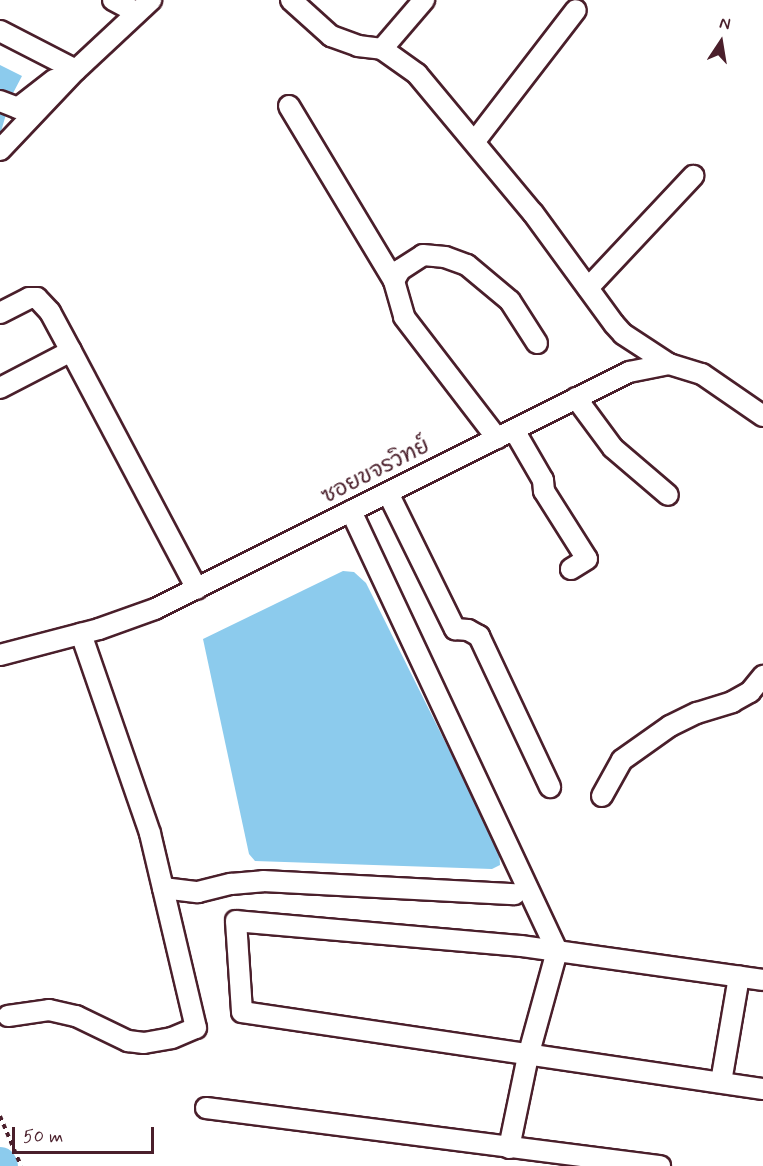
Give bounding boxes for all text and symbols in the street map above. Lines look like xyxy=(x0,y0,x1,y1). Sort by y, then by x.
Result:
north arrow xyxy=(691,12,751,72)
text: N xyxy=(717,13,732,35)
street label: ซอยขจรวิทย์ xyxy=(317,433,435,511)
scale bar xyxy=(15,1115,158,1153)
text: 50 m xyxy=(23,1125,63,1149)

